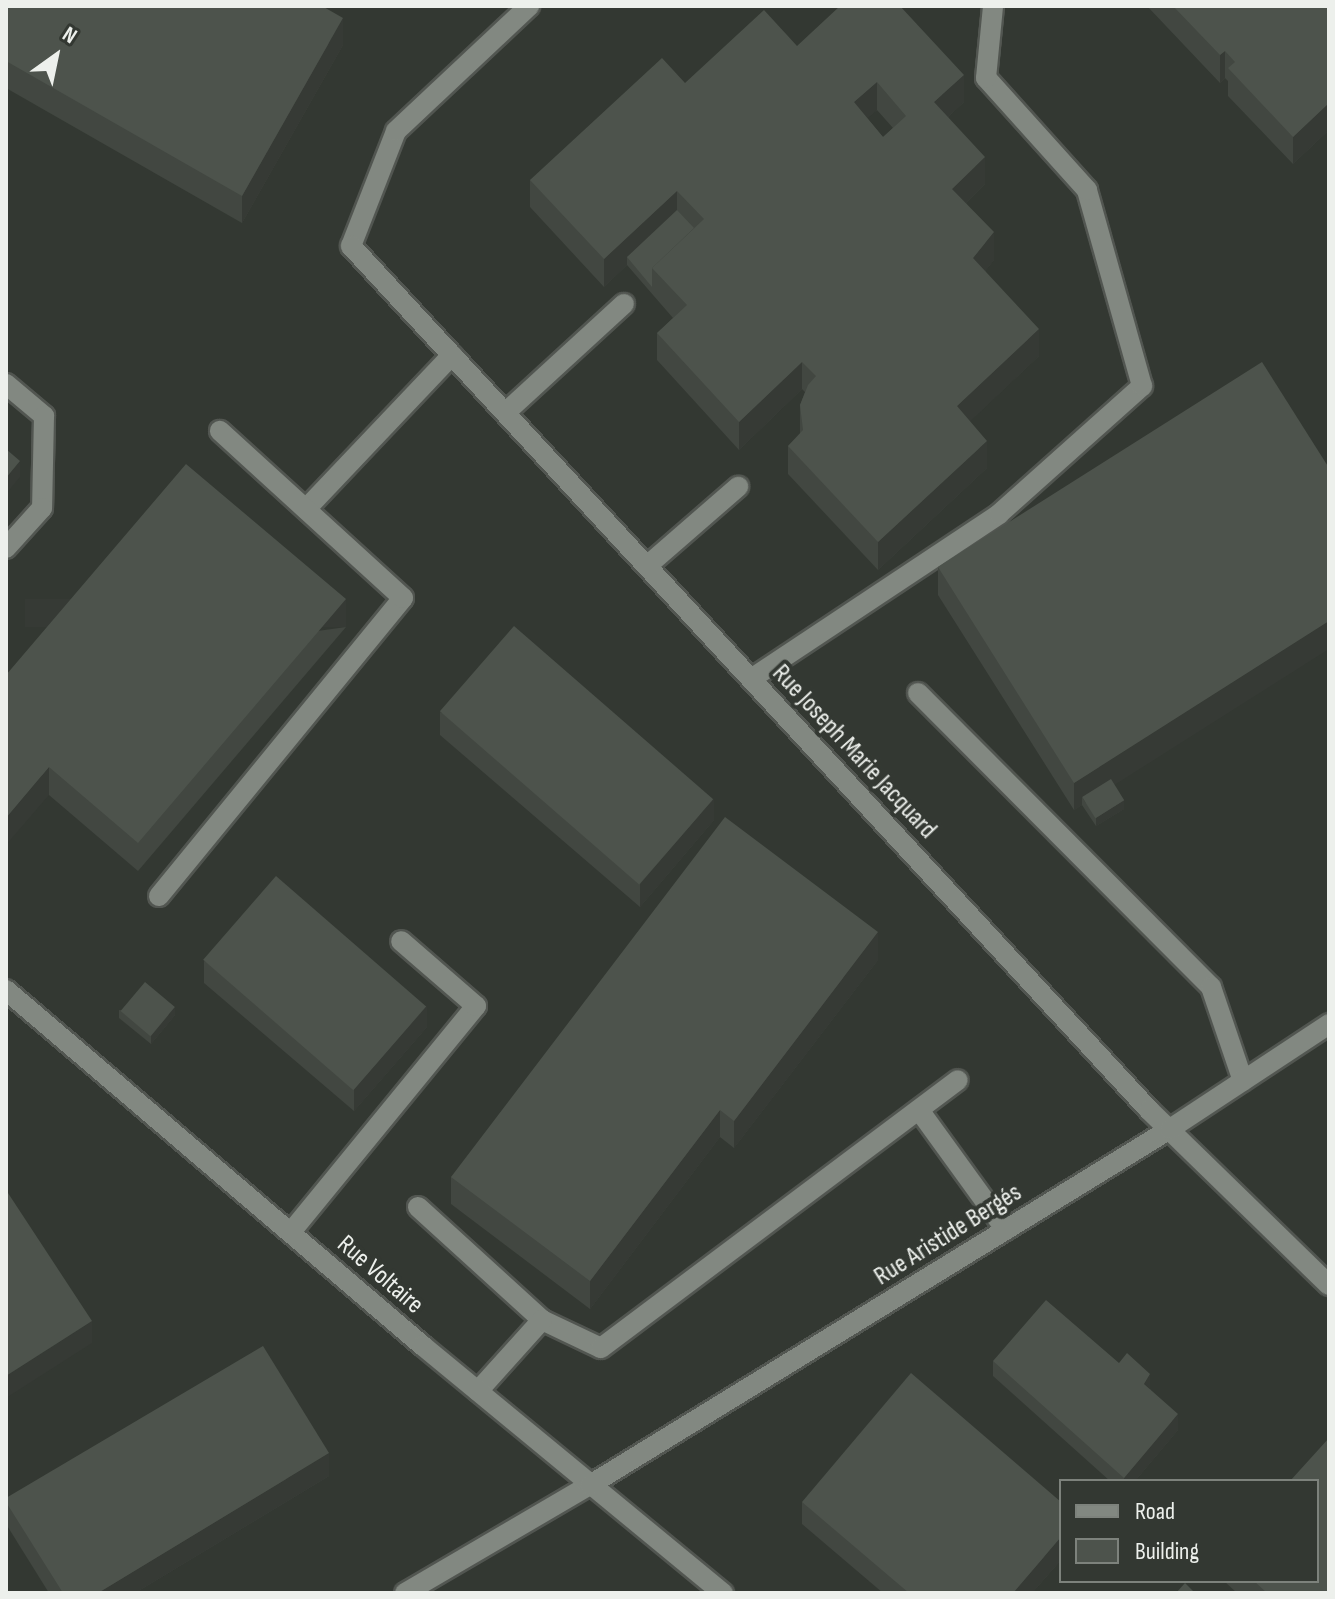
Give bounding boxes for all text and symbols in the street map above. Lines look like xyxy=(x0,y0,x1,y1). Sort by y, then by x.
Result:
north arrow xyxy=(16,16,96,96)
text: N xyxy=(57,21,82,50)
street label: Rue Joseph Marie Jacquard xyxy=(765,658,943,846)
street label: Rue Aristide Bergés xyxy=(869,1177,1027,1293)
street label: Rue Voltaire xyxy=(330,1229,430,1321)
legend xyxy=(1059,1479,1319,1583)
text: Road xyxy=(1135,1497,1175,1526)
text: Building xyxy=(1135,1537,1199,1566)

